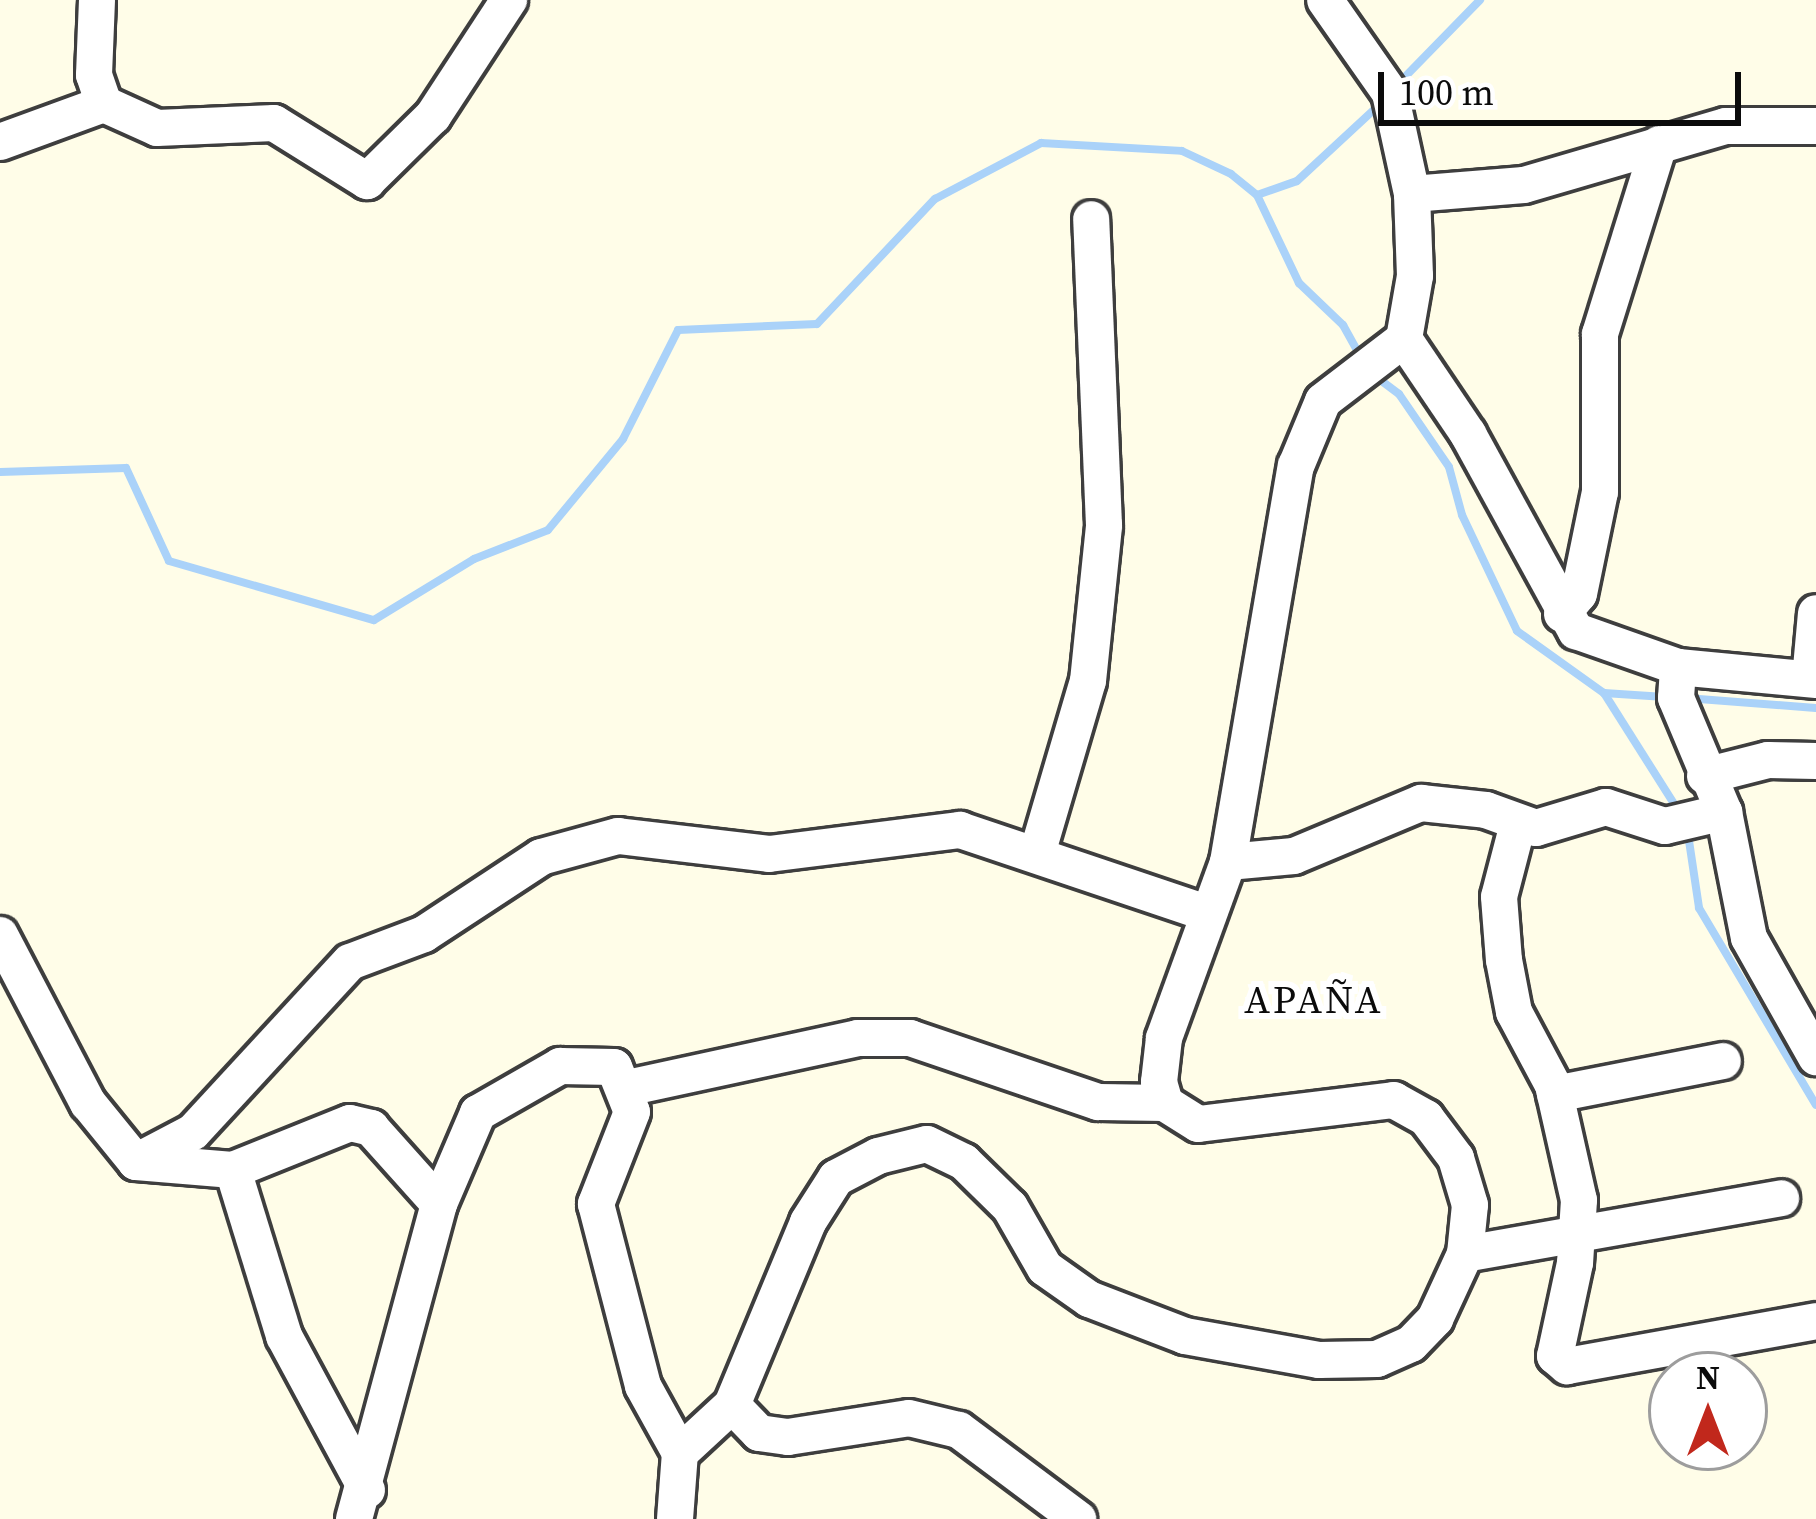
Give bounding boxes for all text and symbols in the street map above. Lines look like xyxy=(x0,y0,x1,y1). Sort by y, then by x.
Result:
scale bar xyxy=(1384,48,1747,122)
text: 100 m xyxy=(1399,68,1494,117)
district label: APAÑA xyxy=(1244,977,1384,1023)
north arrow xyxy=(1648,1351,1768,1471)
text: N xyxy=(1696,1355,1720,1400)

